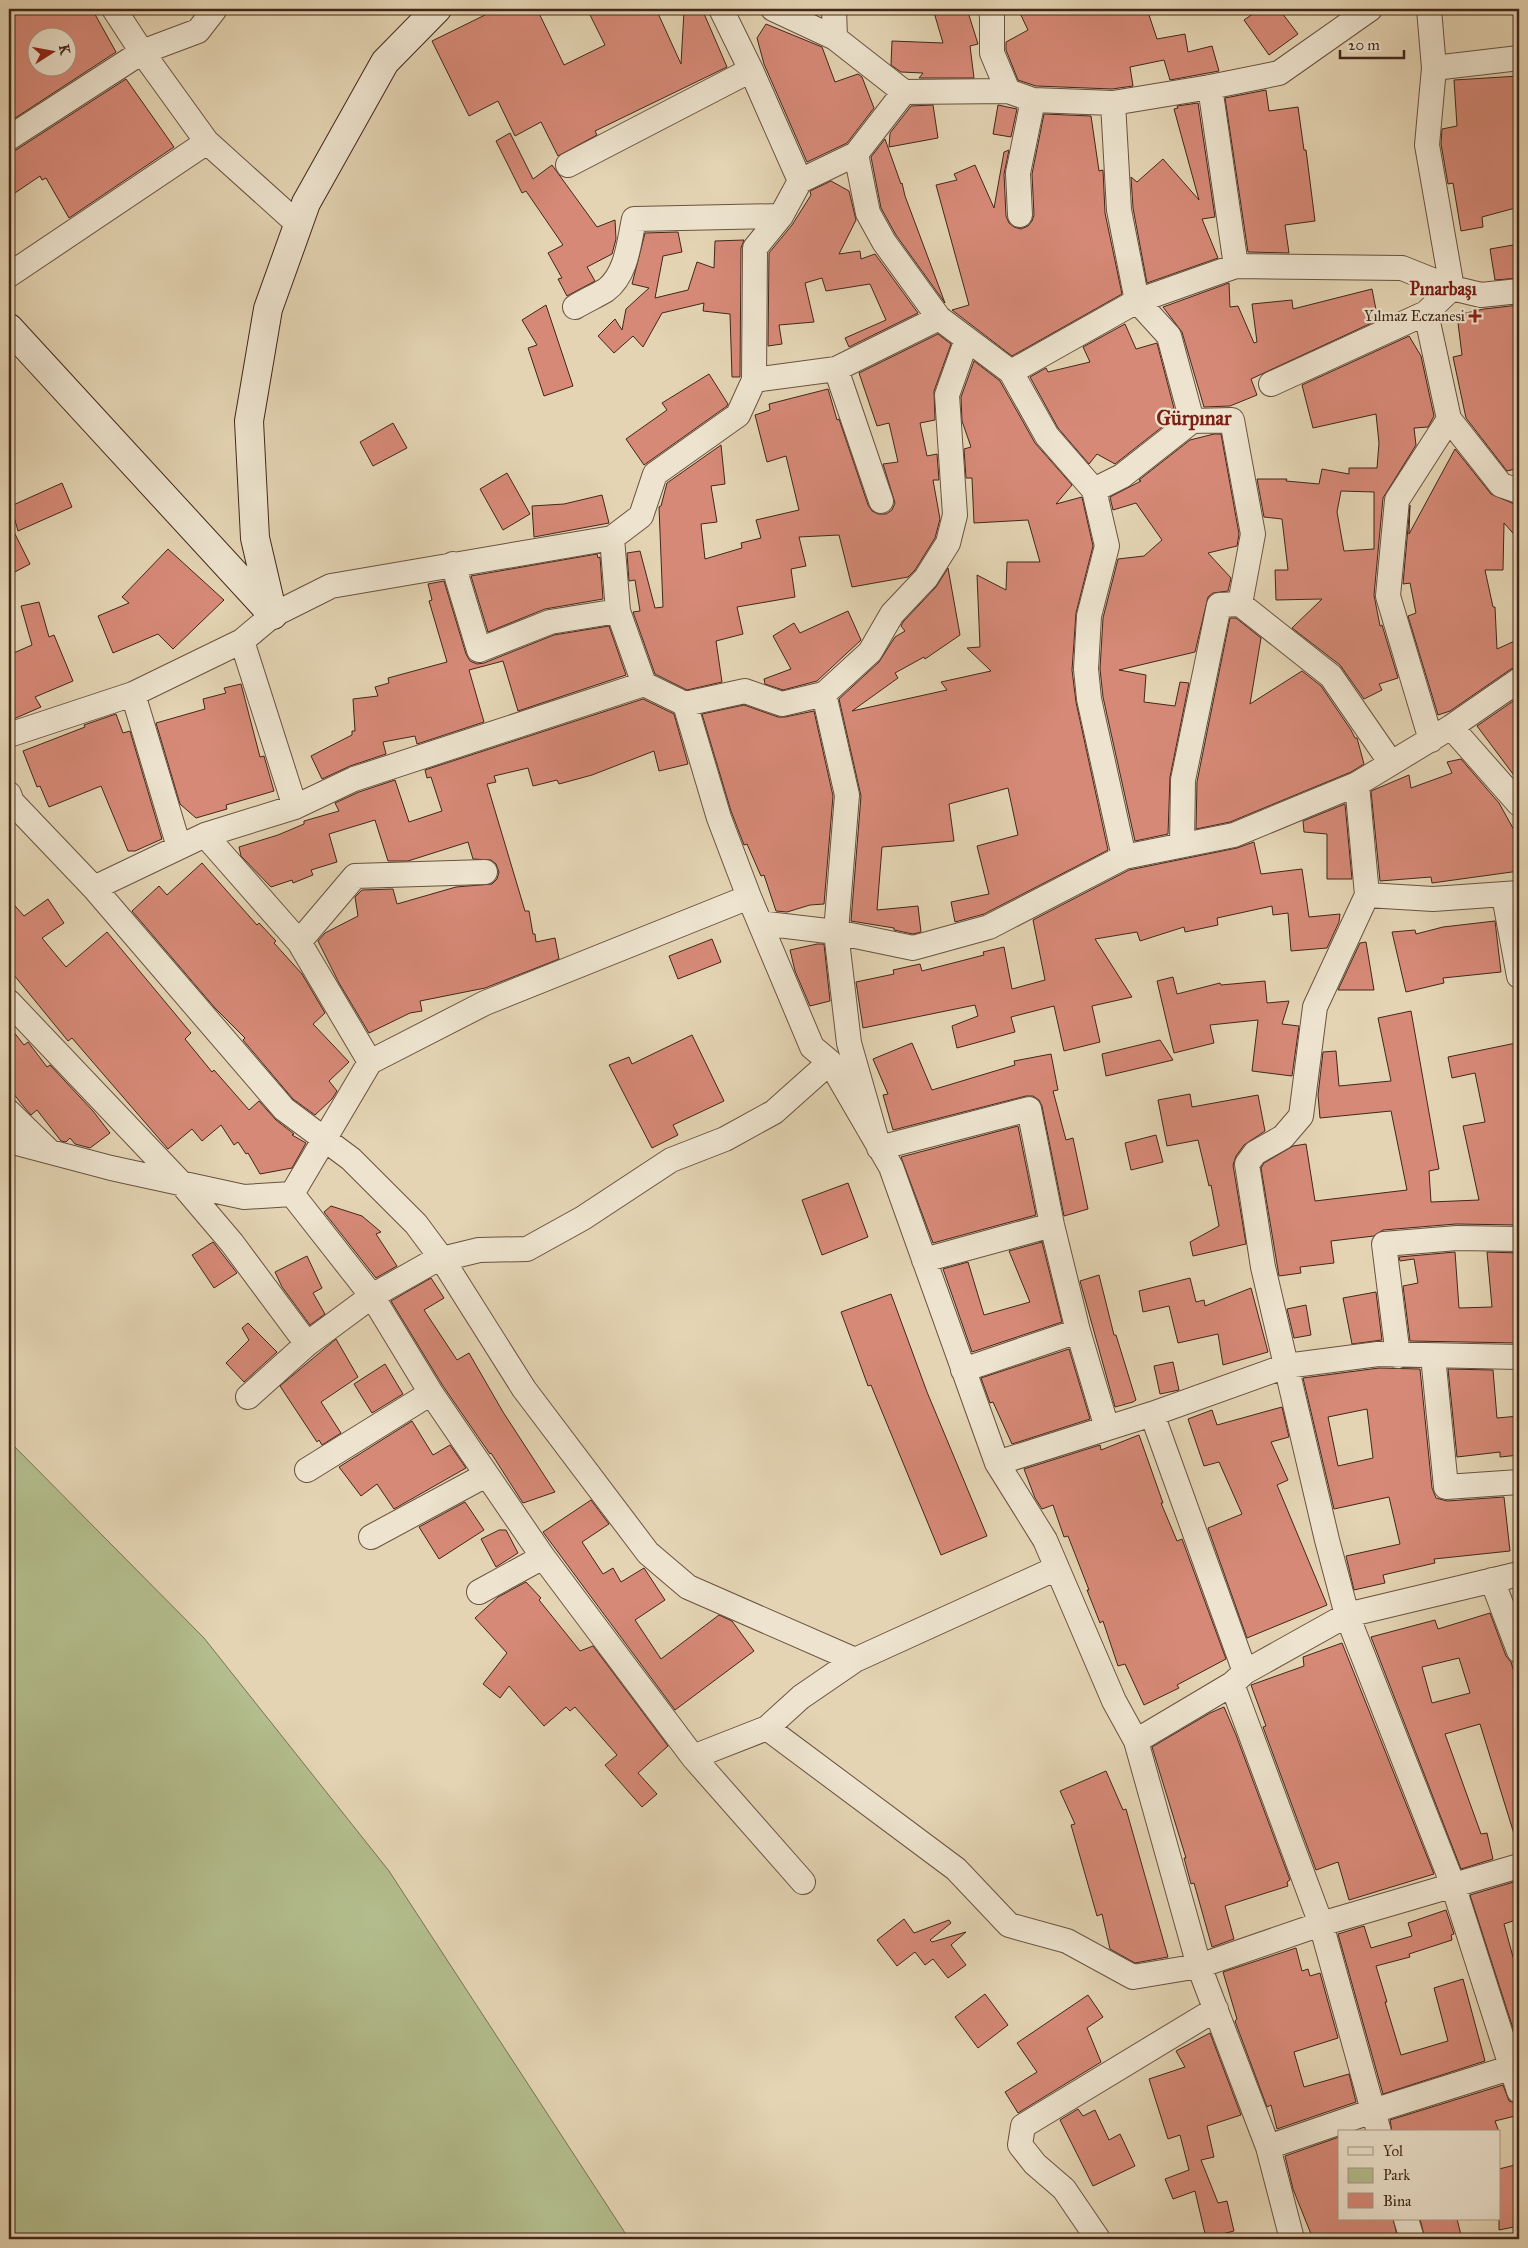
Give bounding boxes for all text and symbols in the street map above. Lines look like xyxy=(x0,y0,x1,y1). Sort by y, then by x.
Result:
north arrow xyxy=(28,28,78,78)
scale bar xyxy=(1340,28,1404,60)
text: 20 m xyxy=(1348,36,1380,54)
text: K xyxy=(55,43,74,57)
district label: Pınarbaşı xyxy=(1409,278,1478,301)
place label: Yılmaz Eczanesi xyxy=(1364,307,1465,325)
marker: Yılmaz Eczanesi xyxy=(1469,310,1481,322)
district label: Gürpınar xyxy=(1156,406,1232,431)
legend xyxy=(1338,2130,1500,2220)
text: Yol xyxy=(1383,2142,1404,2160)
text: Park xyxy=(1383,2166,1410,2184)
text: Bina xyxy=(1383,2192,1412,2210)

